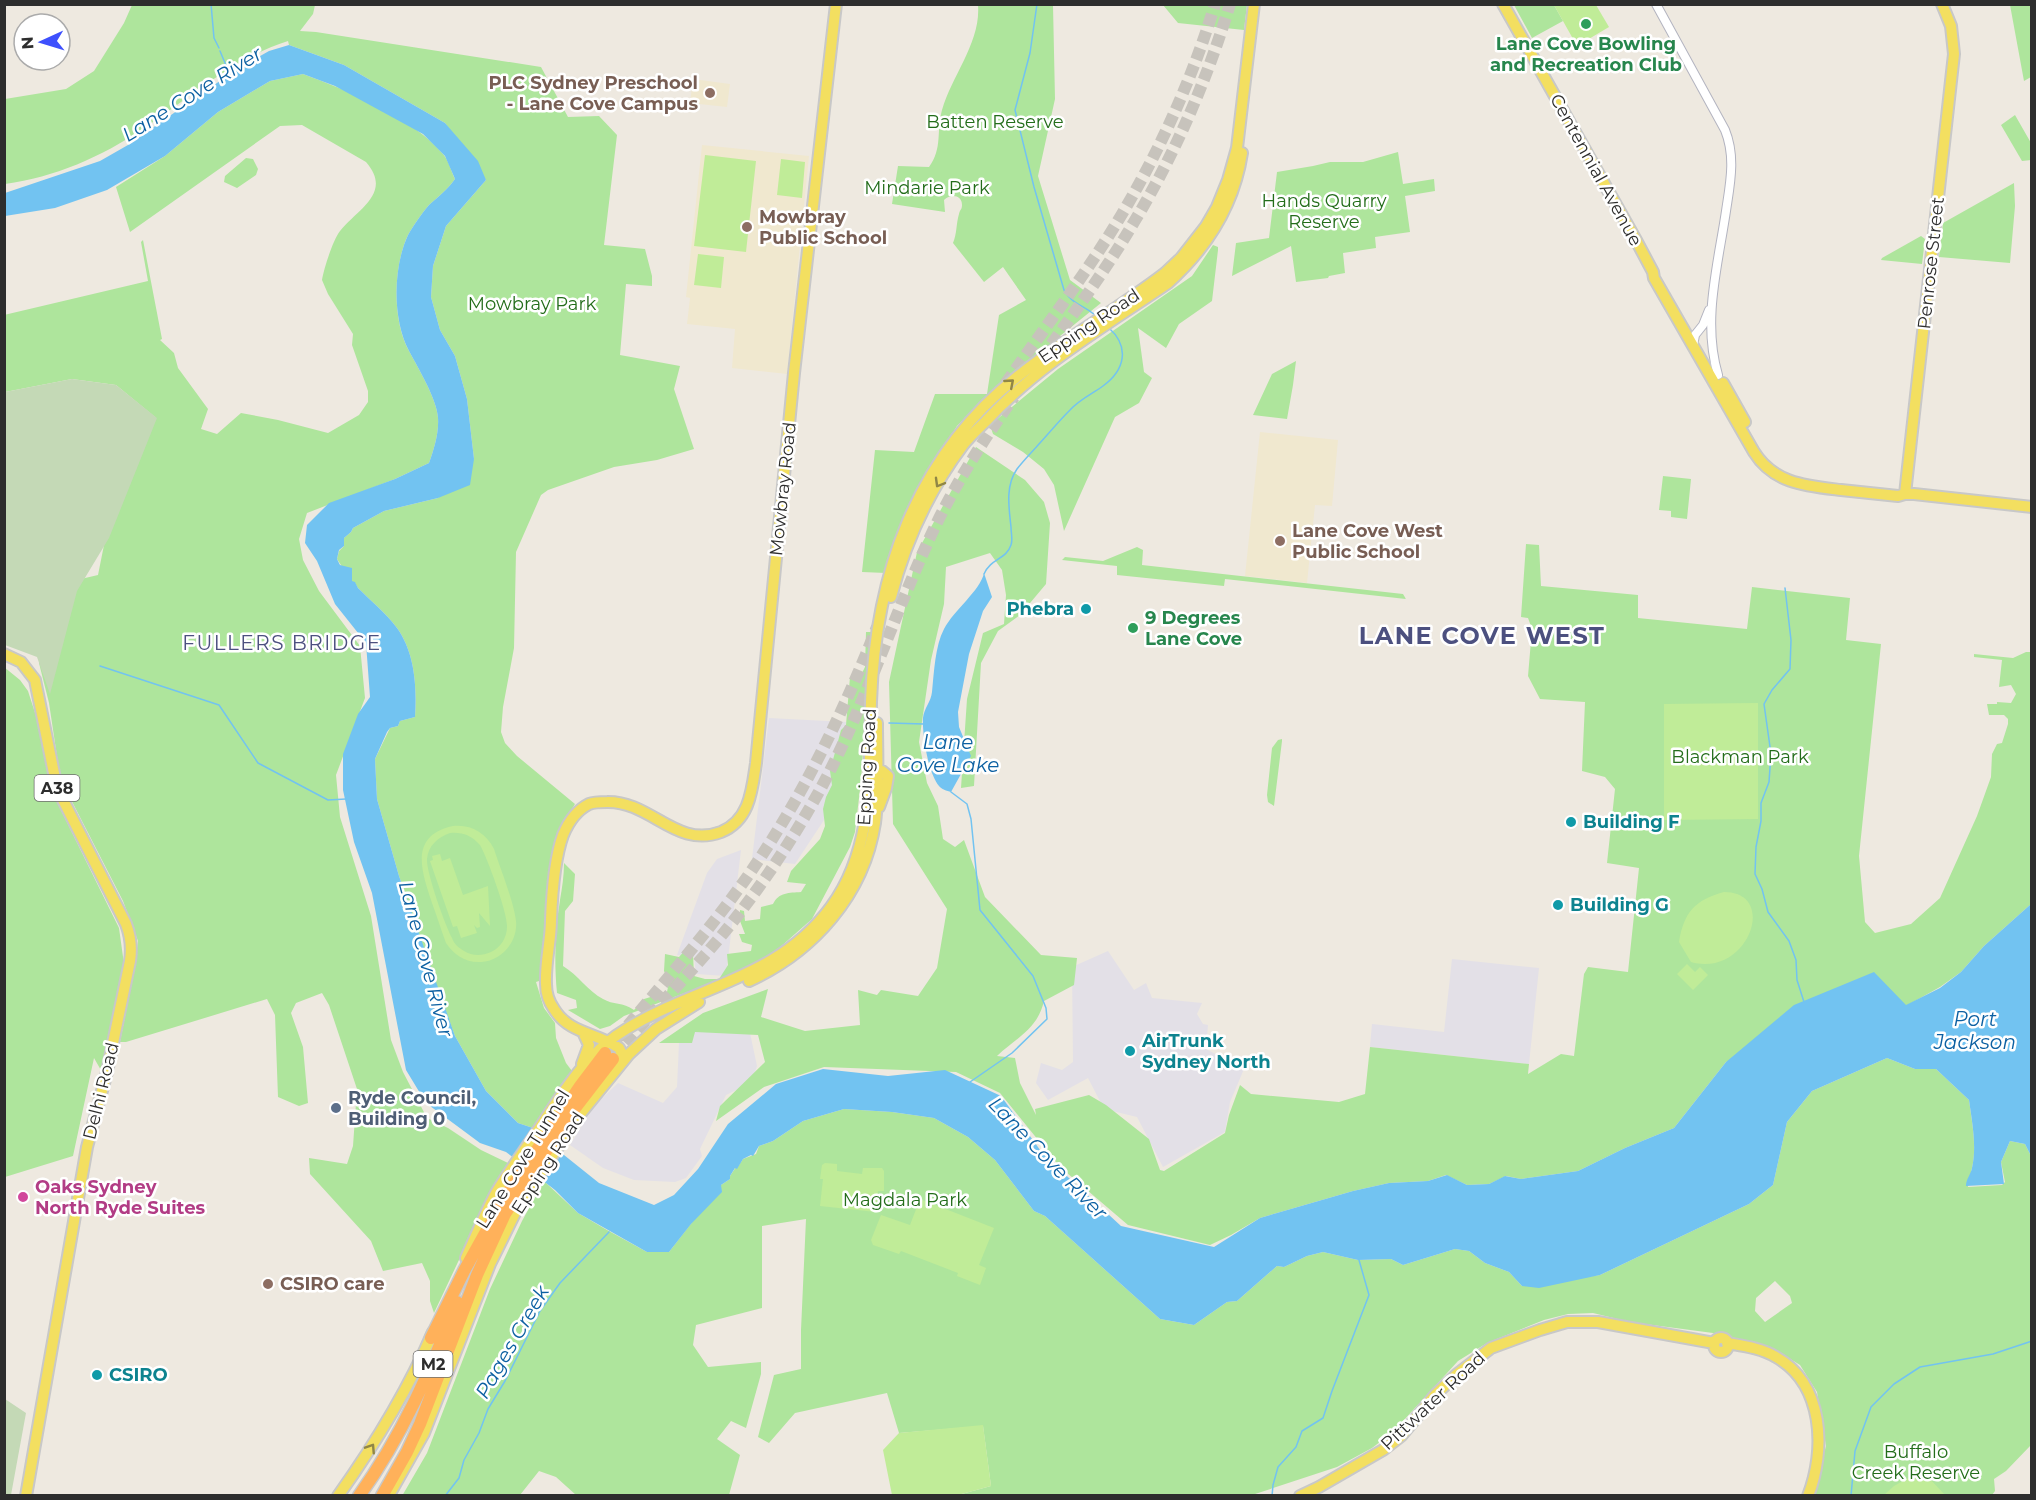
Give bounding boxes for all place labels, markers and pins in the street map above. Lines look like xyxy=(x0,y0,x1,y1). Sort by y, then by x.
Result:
marker: Lane Cove Bowling and Recreation Club xyxy=(1579,17,1593,31)
place label: Lane Cove Bowling and Recreation Club xyxy=(1490,33,1682,76)
place label: PLC Sydney Preschool - Lane Cove Campus xyxy=(488,72,698,115)
marker: PLC Sydney Preschool - Lane Cove Campus xyxy=(703,86,717,100)
place label: Mowbray Public School xyxy=(759,206,887,249)
marker: Mowbray Public School xyxy=(740,220,754,234)
place label: Lane Cove West Public School xyxy=(1292,520,1443,563)
marker: Lane Cove West Public School xyxy=(1273,534,1287,548)
place label: Phebra xyxy=(1006,598,1074,620)
marker: Phebra xyxy=(1079,602,1093,616)
place label: 9 Degrees Lane Cove xyxy=(1145,607,1242,650)
marker: 9 Degrees Lane Cove xyxy=(1126,621,1140,635)
place label: Building F xyxy=(1583,811,1680,833)
marker: Building F xyxy=(1564,815,1578,829)
place label: Building G xyxy=(1570,894,1669,916)
marker: Building G xyxy=(1551,898,1565,912)
place label: AirTrunk Sydney North xyxy=(1141,1030,1271,1073)
marker: AirTrunk Sydney North xyxy=(1123,1044,1137,1058)
place label: Ryde Council, Building 0 xyxy=(348,1087,476,1130)
marker: Ryde Council, Building 0 xyxy=(329,1101,343,1115)
place label: Oaks Sydney North Ryde Suites xyxy=(35,1176,206,1219)
marker: Oaks Sydney North Ryde Suites xyxy=(16,1190,30,1204)
place label: CSIRO care xyxy=(280,1273,385,1295)
marker: CSIRO care xyxy=(261,1277,275,1291)
place label: CSIRO xyxy=(109,1364,168,1386)
marker: CSIRO xyxy=(90,1368,104,1382)

